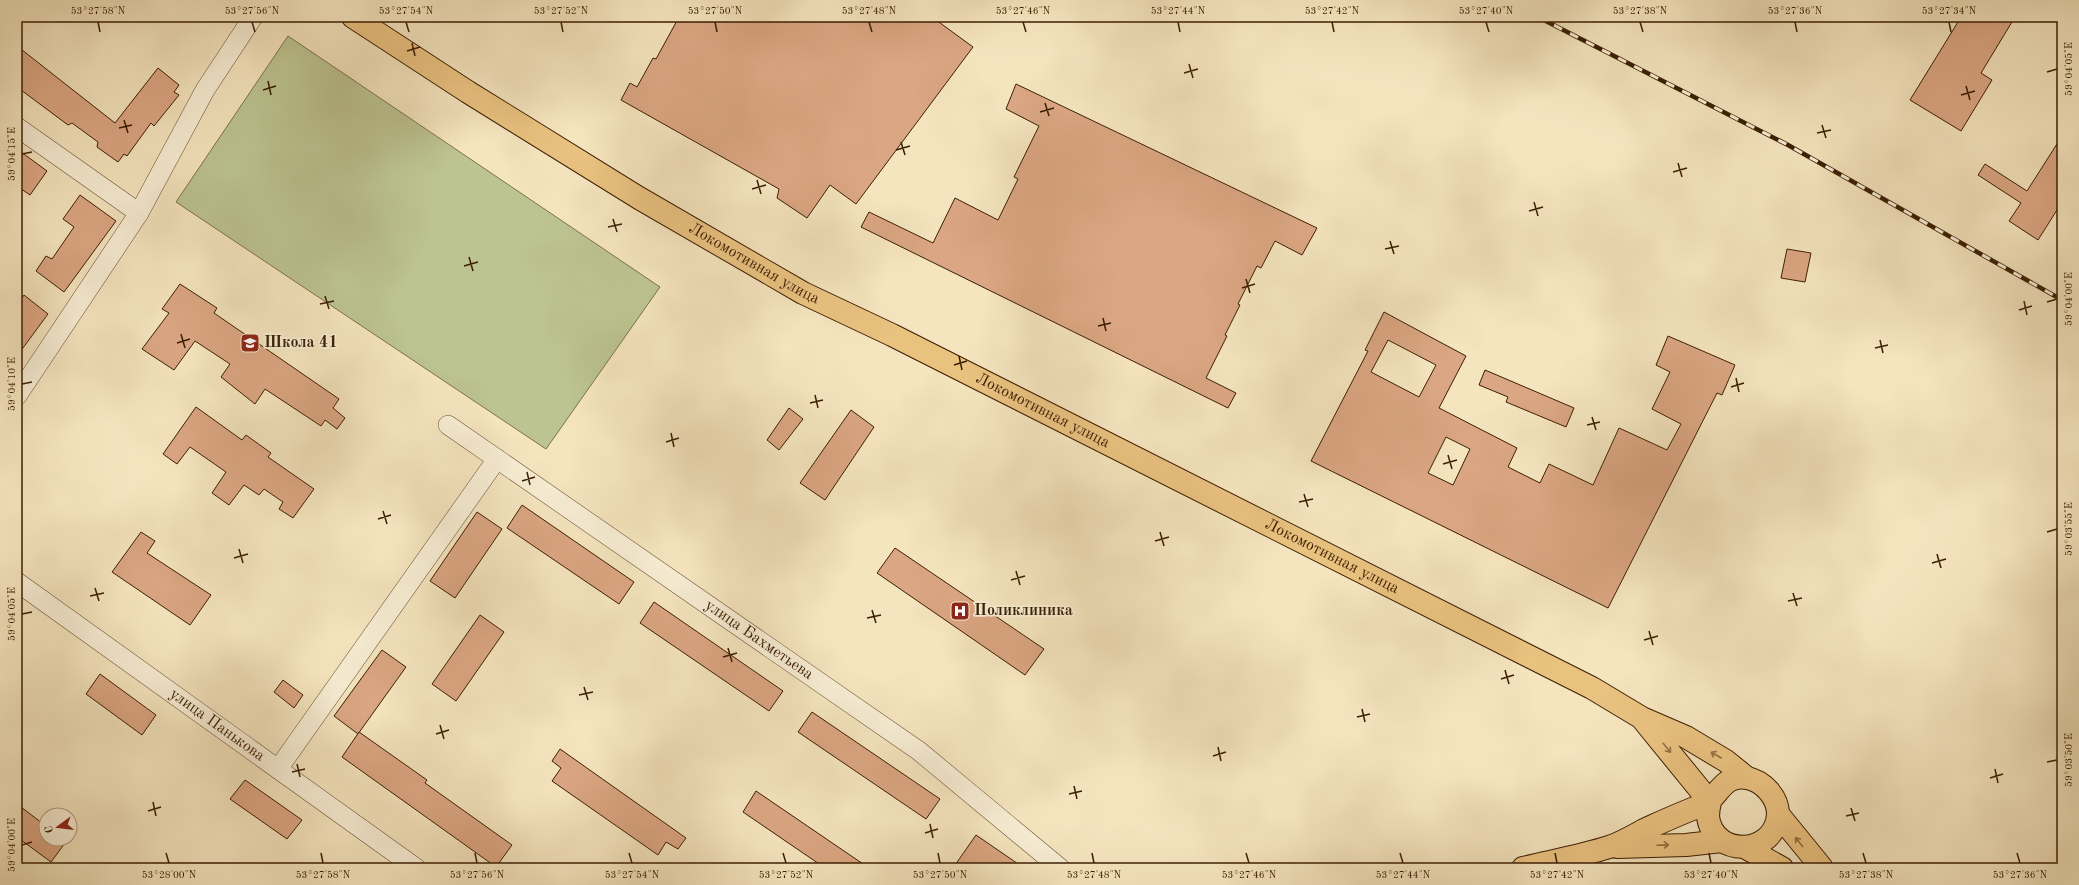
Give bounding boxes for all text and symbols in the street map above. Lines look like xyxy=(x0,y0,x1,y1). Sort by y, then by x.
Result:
text: 53°27'58"N xyxy=(71,6,126,16)
text: 53°27'56"N xyxy=(225,6,280,16)
text: 53°27'54"N xyxy=(379,6,434,16)
text: 53°27'52"N xyxy=(534,6,589,16)
text: 53°27'50"N xyxy=(688,6,743,16)
text: 53°27'48"N xyxy=(842,6,897,16)
text: 53°27'46"N xyxy=(996,6,1051,16)
text: 53°27'44"N xyxy=(1151,6,1206,16)
text: 53°27'42"N xyxy=(1305,6,1360,16)
text: 53°27'40"N xyxy=(1459,6,1514,16)
text: 53°27'38"N xyxy=(1613,6,1668,16)
text: 53°27'36"N xyxy=(1768,6,1823,16)
text: 53°27'34"N xyxy=(1922,6,1977,16)
text: 59°04'05"E xyxy=(2064,42,2074,96)
text: 59°04'15"E xyxy=(7,127,17,181)
street label: Локомотивная улица xyxy=(686,220,822,307)
text: 59°04'00"E xyxy=(2064,272,2074,326)
school or university icon: Школа 41 xyxy=(239,332,261,354)
place label: Школа 41 xyxy=(264,335,338,351)
text: 59°04'10"E xyxy=(7,357,17,411)
street label: Локомотивная улица xyxy=(973,370,1112,451)
text: 59°03'55"E xyxy=(2064,502,2074,556)
street label: Локомотивная улица xyxy=(1262,516,1402,597)
text: 59°04'05"E xyxy=(7,587,17,641)
street label: улица Бахметьева xyxy=(702,597,816,683)
hospital icon: Поликлиника xyxy=(949,600,971,622)
place label: Поликлиника xyxy=(974,603,1073,619)
street label: улица Панькова xyxy=(166,686,268,765)
text: 59°03'50"E xyxy=(2064,733,2074,787)
one-way arrow xyxy=(1663,743,1671,754)
one-way arrow xyxy=(1710,750,1722,758)
north arrow xyxy=(38,807,78,847)
text: 59°04'00"E xyxy=(7,818,17,872)
text: С xyxy=(44,824,56,834)
one-way arrow xyxy=(1795,836,1804,847)
one-way arrow xyxy=(1656,842,1669,849)
text: 53°28'00"N xyxy=(142,870,197,880)
text: 53°27'58"N xyxy=(296,870,351,880)
text: 53°27'56"N xyxy=(450,870,505,880)
text: 53°27'54"N xyxy=(605,870,660,880)
text: 53°27'52"N xyxy=(759,870,814,880)
text: 53°27'50"N xyxy=(913,870,968,880)
text: 53°27'48"N xyxy=(1067,870,1122,880)
text: 53°27'46"N xyxy=(1222,870,1277,880)
text: 53°27'44"N xyxy=(1376,870,1431,880)
text: 53°27'42"N xyxy=(1530,870,1585,880)
text: 53°27'40"N xyxy=(1684,870,1739,880)
text: 53°27'38"N xyxy=(1839,870,1894,880)
text: 53°27'36"N xyxy=(1993,870,2048,880)

